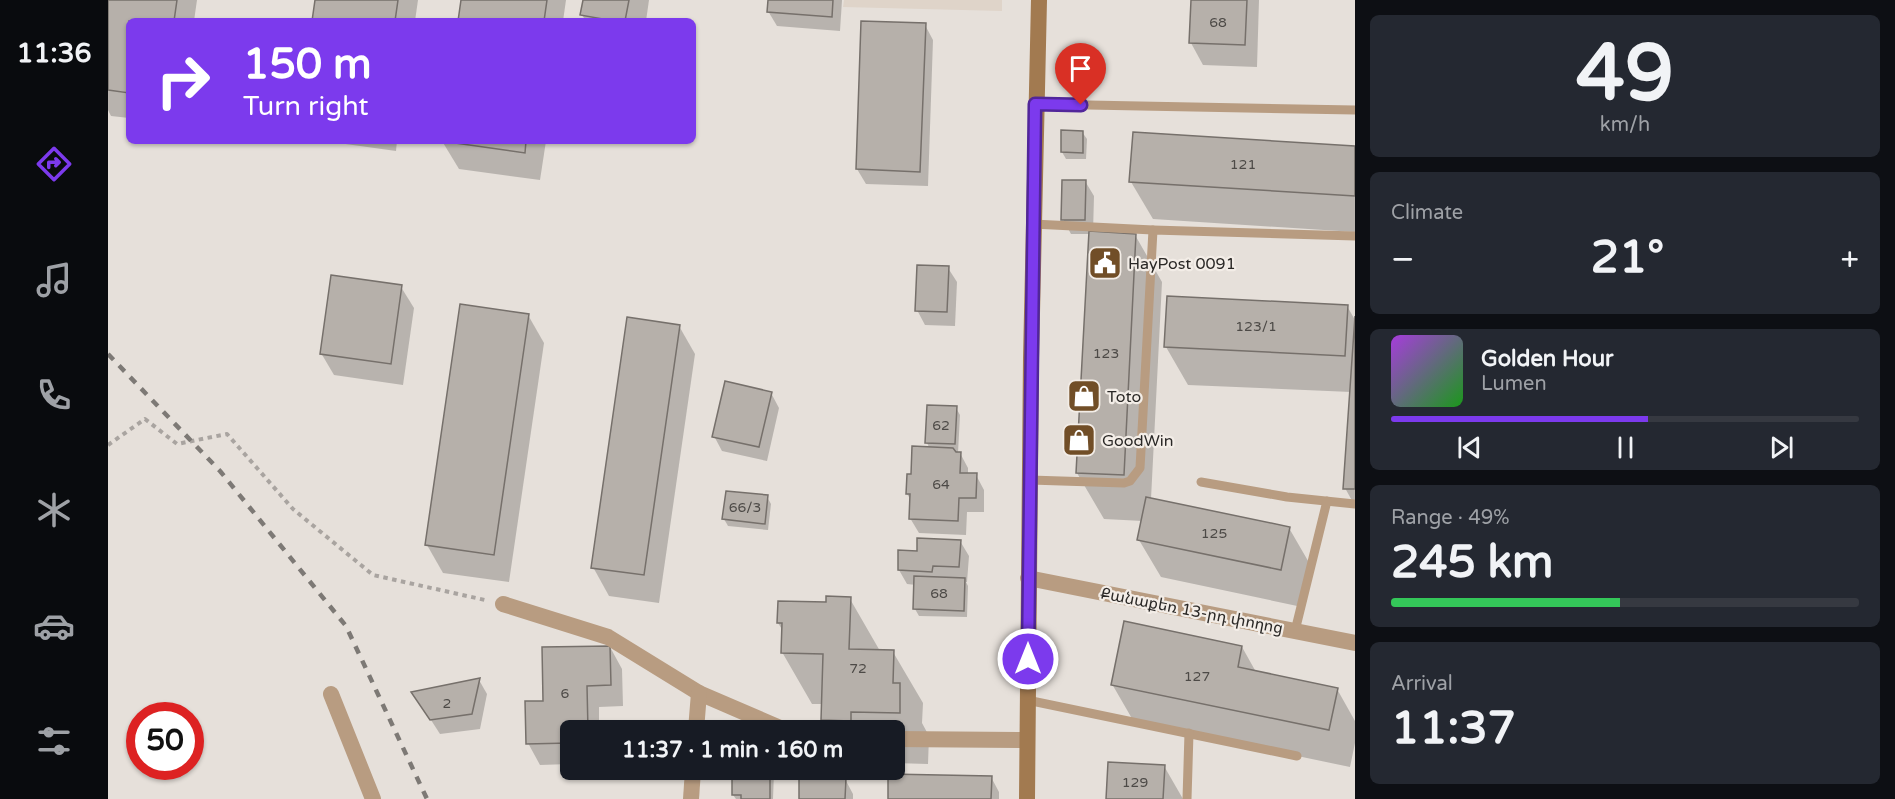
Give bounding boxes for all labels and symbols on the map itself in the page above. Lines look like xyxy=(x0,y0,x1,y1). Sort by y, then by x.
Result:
house number: 68 xyxy=(1209,14,1227,31)
pin xyxy=(1055,43,1106,105)
house number: 121 xyxy=(1230,156,1256,173)
public building icon: HayPost 0091 xyxy=(1087,245,1123,281)
place label: HayPost 0091 xyxy=(1128,254,1236,274)
house number: 123/1 xyxy=(1235,318,1277,335)
house number: 123 xyxy=(1093,345,1119,362)
shop icon: Toto xyxy=(1066,378,1102,414)
place label: Toto xyxy=(1107,387,1141,407)
house number: 62 xyxy=(932,417,950,434)
shop icon: GoodWin xyxy=(1061,422,1097,458)
place label: GoodWin xyxy=(1102,431,1173,451)
house number: 64 xyxy=(932,476,950,493)
house number: 66/3 xyxy=(729,499,761,516)
house number: 125 xyxy=(1201,525,1227,542)
street label: Քանաքեռ 13-րդ փողոց xyxy=(1099,583,1285,638)
house number: 68 xyxy=(930,585,948,602)
position arrow xyxy=(996,627,1060,691)
house number: 72 xyxy=(849,660,867,677)
house number: 127 xyxy=(1184,668,1210,685)
house number: 6 xyxy=(561,685,570,702)
house number: 2 xyxy=(443,695,451,712)
speed limit sign: 50 xyxy=(126,702,204,780)
house number: 129 xyxy=(1122,774,1148,791)

